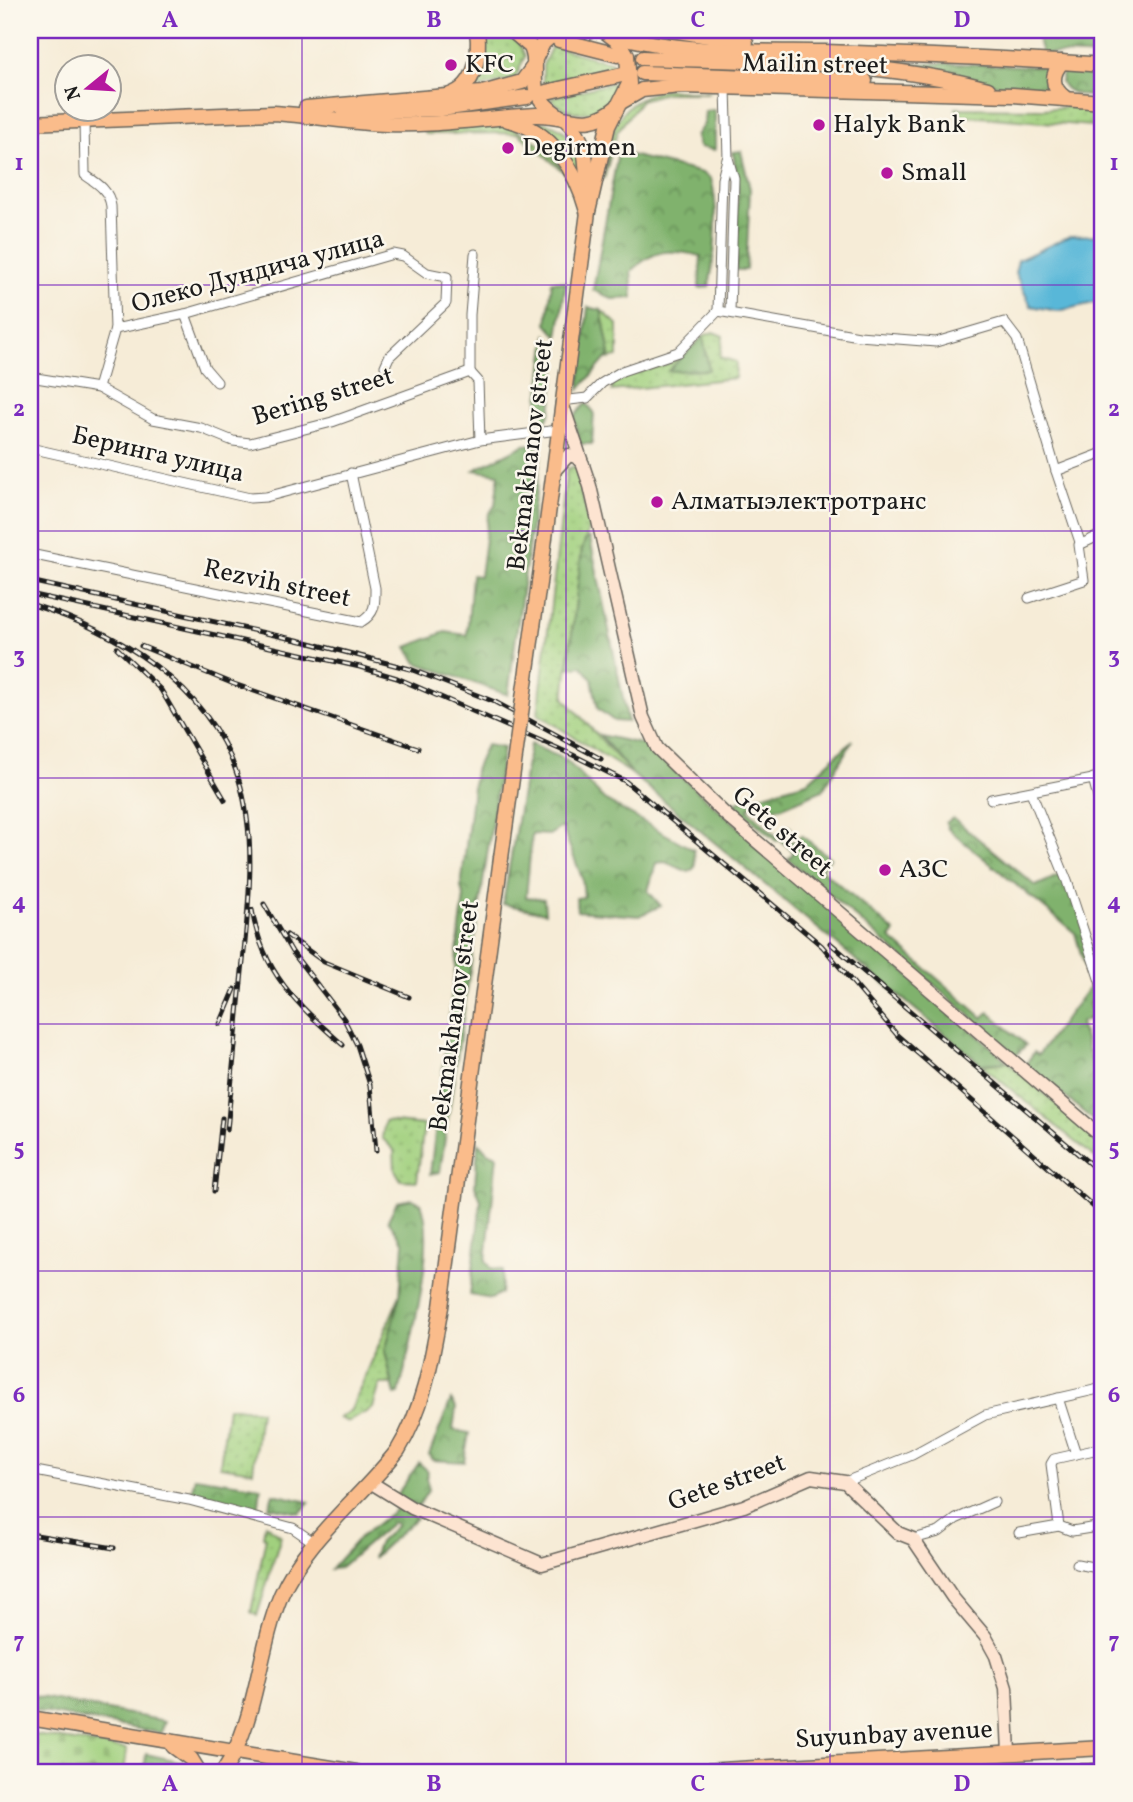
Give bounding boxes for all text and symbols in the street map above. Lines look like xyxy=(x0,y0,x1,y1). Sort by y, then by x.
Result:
text: A xyxy=(162,5,178,37)
text: B xyxy=(426,5,442,37)
text: C xyxy=(691,5,705,37)
text: D xyxy=(954,5,971,37)
street label: Mailin street xyxy=(742,46,888,84)
place label: KFC xyxy=(465,47,514,83)
north arrow xyxy=(52,52,122,122)
marker: KFC xyxy=(443,57,459,73)
text: N xyxy=(59,82,88,103)
place label: Halyk Bank xyxy=(833,107,966,143)
marker: Halyk Bank xyxy=(811,117,827,133)
place label: Degirmen xyxy=(522,130,636,166)
marker: Degirmen xyxy=(500,140,516,156)
text: 1 xyxy=(14,148,24,180)
text: 1 xyxy=(1109,148,1119,180)
place label: Small xyxy=(901,155,967,191)
marker: Small xyxy=(879,165,895,181)
street label: Олеко Дундича улица xyxy=(128,221,388,323)
street label: Bekmakhanov street xyxy=(499,337,563,573)
street label: Bering street xyxy=(248,358,398,436)
text: 2 xyxy=(13,394,25,426)
text: 2 xyxy=(1108,394,1120,426)
street label: Беринга улица xyxy=(68,418,248,492)
place label: Алматыэлектротранс xyxy=(671,484,927,520)
marker: Алматыэлектротранс xyxy=(649,494,665,510)
street label: Rezvih street xyxy=(200,551,354,617)
text: 3 xyxy=(13,641,25,673)
text: 3 xyxy=(1108,641,1120,673)
street label: Gete street xyxy=(724,778,840,886)
place label: АЗС xyxy=(899,852,949,888)
marker: АЗС xyxy=(877,862,893,878)
text: 4 xyxy=(12,887,26,919)
text: 4 xyxy=(1107,887,1121,919)
street label: Bekmakhanov street xyxy=(421,898,489,1134)
text: 5 xyxy=(13,1133,25,1165)
text: 5 xyxy=(1108,1133,1120,1165)
text: 6 xyxy=(13,1380,25,1412)
text: 6 xyxy=(1108,1380,1120,1412)
street label: Gete street xyxy=(663,1445,791,1521)
text: 7 xyxy=(14,1626,25,1658)
text: 7 xyxy=(1109,1626,1120,1658)
street label: Suyunbay avenue xyxy=(794,1712,994,1758)
text: A xyxy=(162,1769,178,1801)
text: B xyxy=(426,1769,442,1801)
text: C xyxy=(691,1769,705,1801)
text: D xyxy=(954,1769,971,1801)

